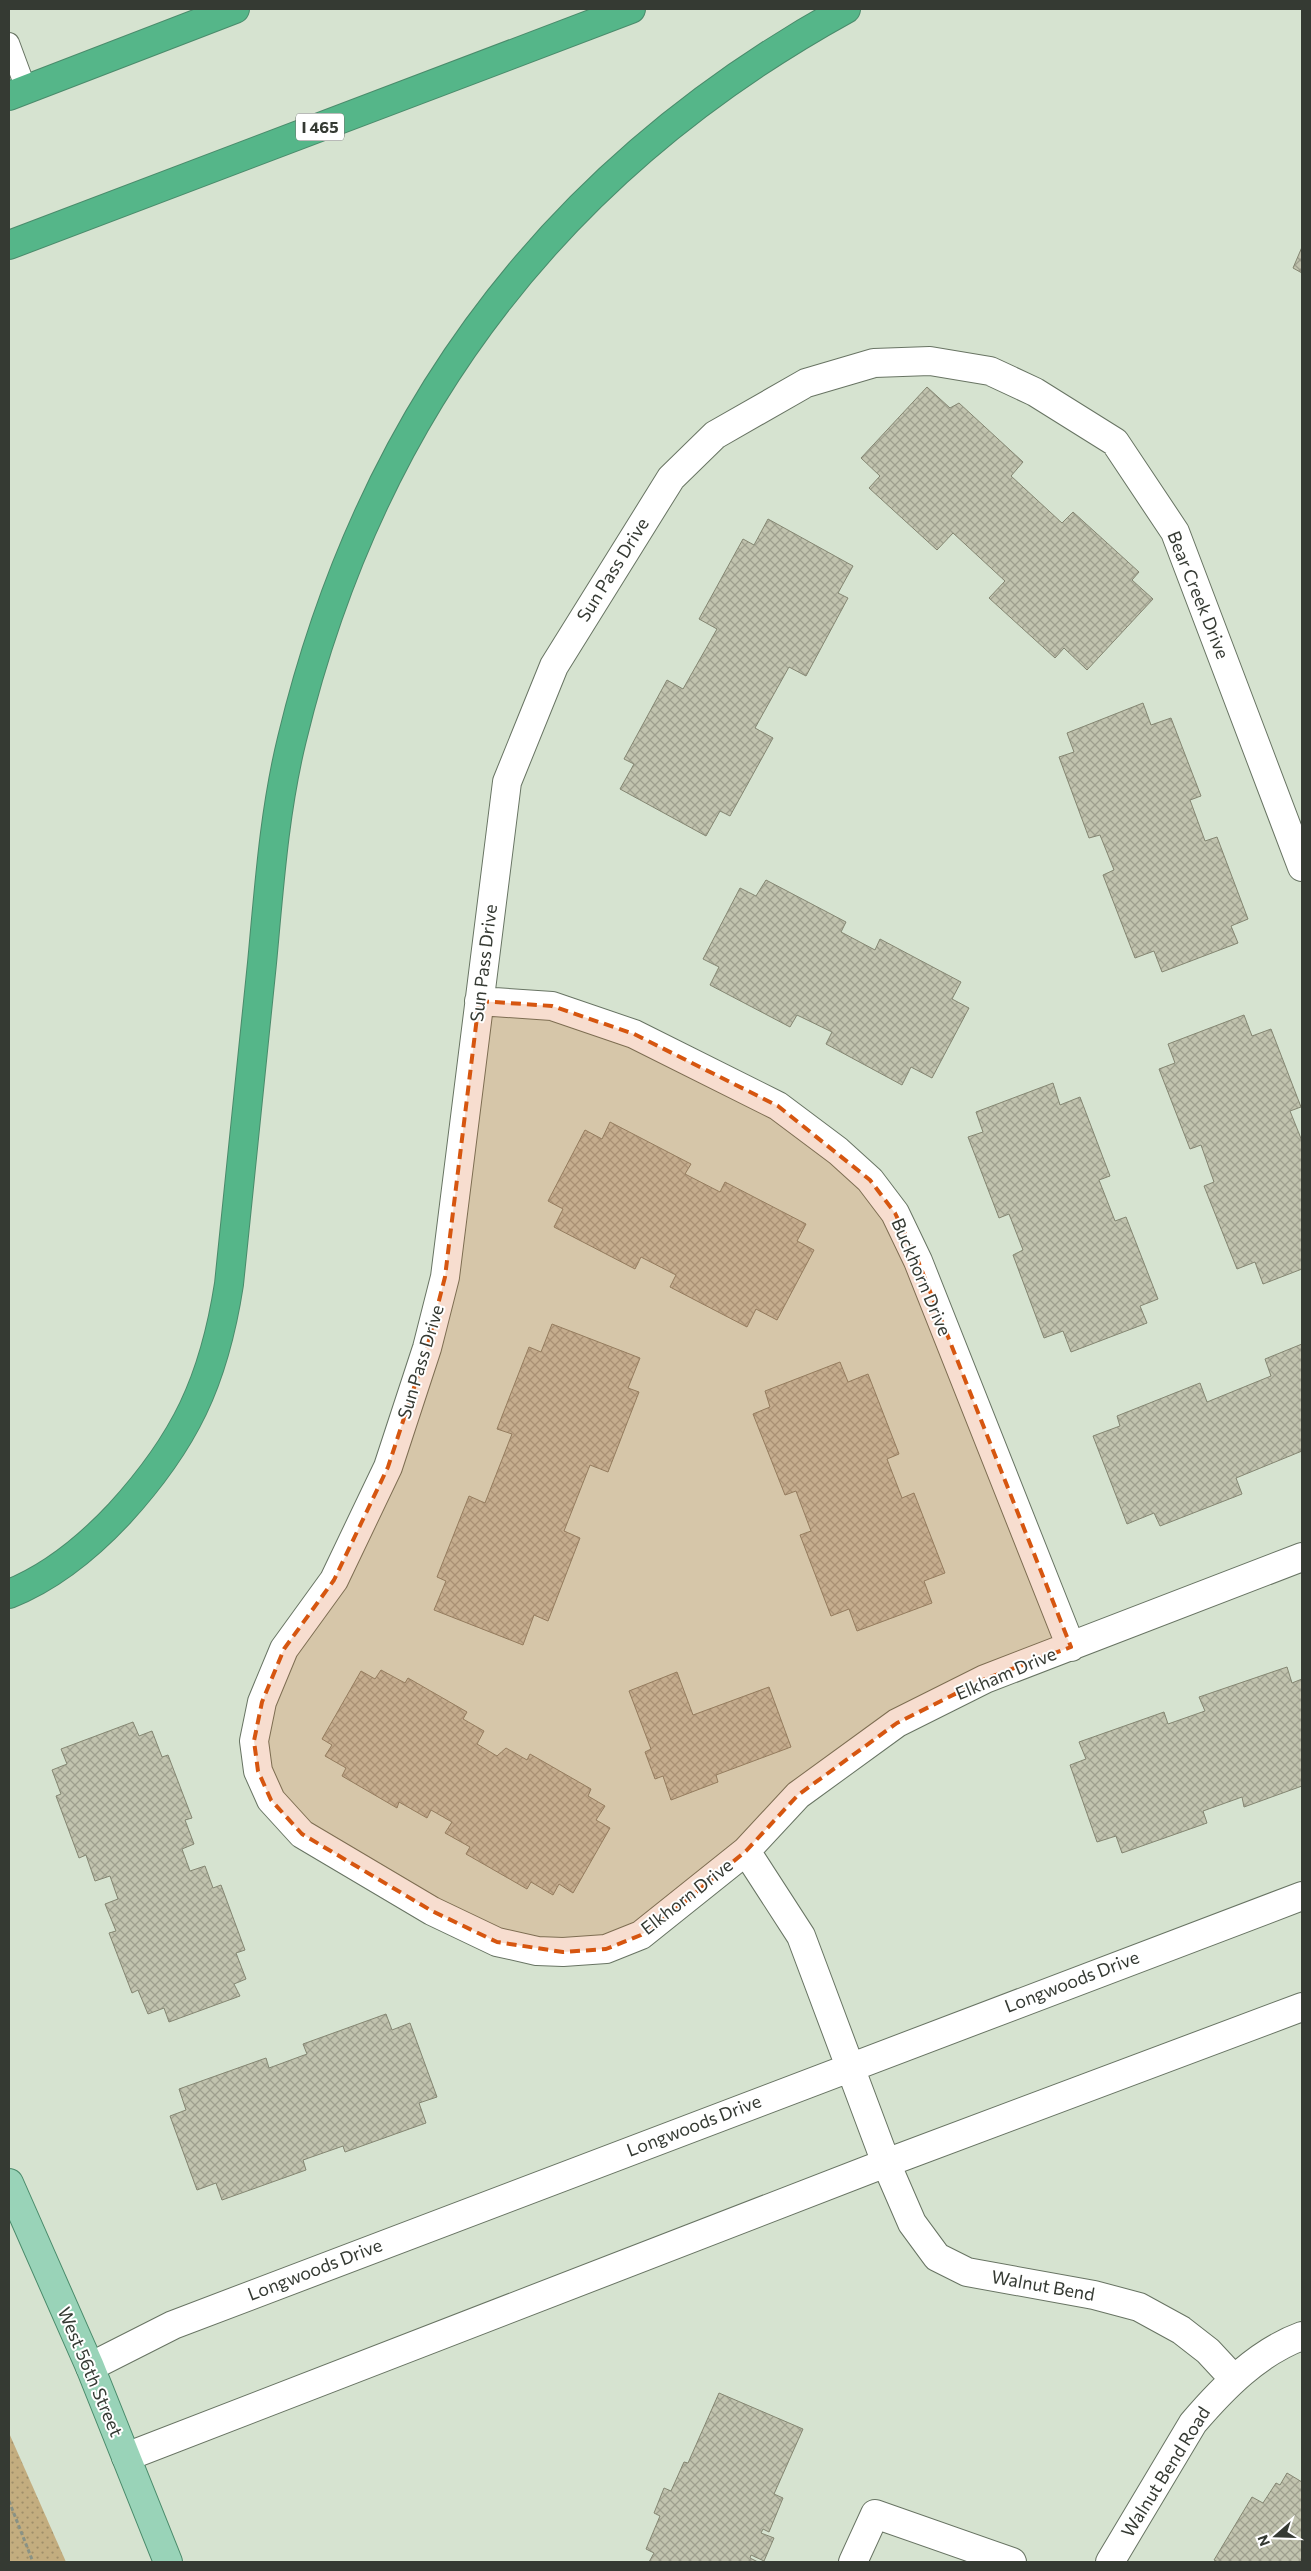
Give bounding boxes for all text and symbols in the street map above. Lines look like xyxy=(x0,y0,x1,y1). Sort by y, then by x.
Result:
road number: I 465 xyxy=(296,114,344,140)
street label: Sun Pass Drive xyxy=(571,513,653,625)
street label: Bear Creek Drive xyxy=(1163,527,1235,662)
street label: Sun Pass Drive xyxy=(465,903,501,1023)
street label: Buckhorn Drive xyxy=(887,1214,957,1339)
street label: Sun Pass Drive xyxy=(392,1302,448,1422)
street label: Elkham Drive xyxy=(952,1642,1059,1704)
street label: Elkhorn Drive xyxy=(636,1854,737,1939)
street label: Longwoods Drive xyxy=(1001,1945,1142,2017)
street label: Longwoods Drive xyxy=(623,2089,764,2161)
street label: Longwoods Drive xyxy=(244,2233,385,2305)
street label: Walnut Bend xyxy=(990,2265,1097,2305)
street label: West 56th Street xyxy=(54,2303,128,2440)
street label: Walnut Bend Road xyxy=(1116,2402,1214,2541)
north arrow xyxy=(1251,2511,1301,2561)
text: N xyxy=(1254,2533,1273,2548)

